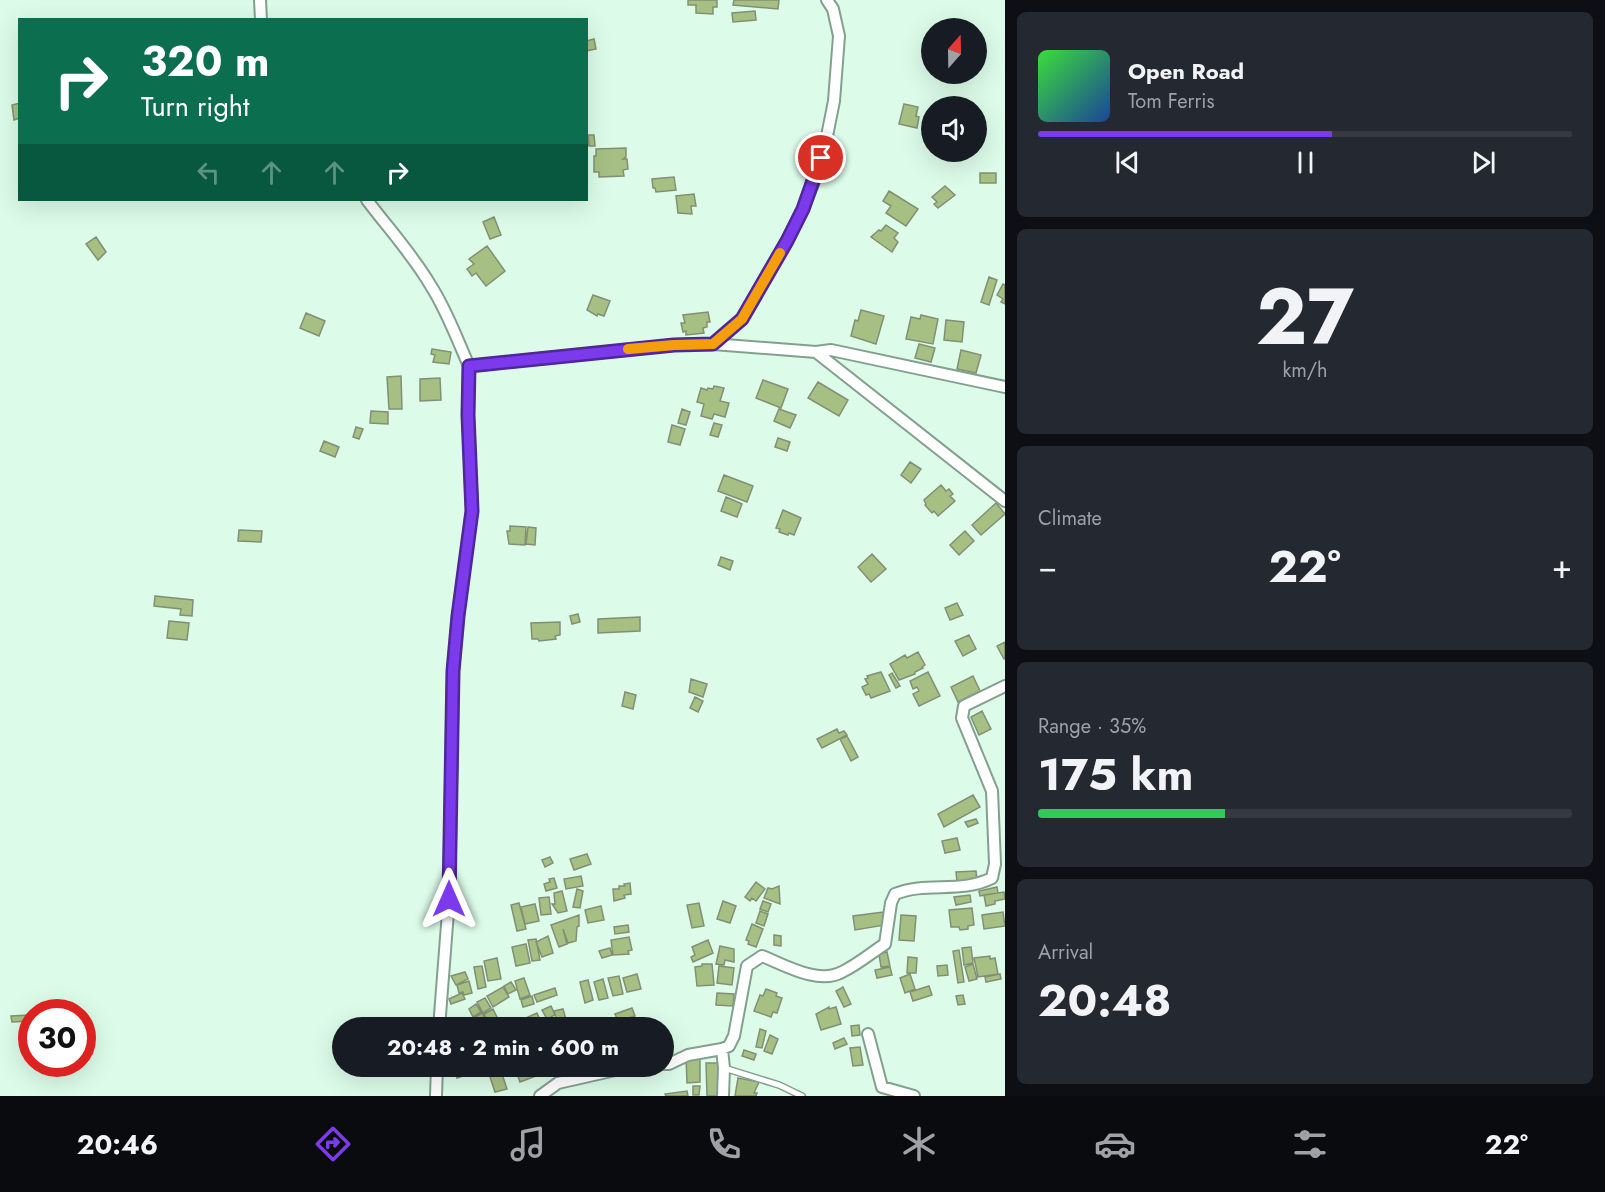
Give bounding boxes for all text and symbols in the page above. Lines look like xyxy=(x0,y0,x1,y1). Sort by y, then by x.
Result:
north arrow xyxy=(921,18,987,84)
map controls xyxy=(921,18,987,162)
text: 320 m xyxy=(141,31,269,92)
icon: right xyxy=(42,42,120,120)
text: Open Road xyxy=(1128,55,1244,87)
text: Turn right xyxy=(141,87,249,126)
text: Tom Ferris xyxy=(1128,87,1215,116)
button: sound xyxy=(921,96,987,162)
pin xyxy=(795,132,846,183)
icon: arrive xyxy=(804,141,837,174)
icon: previous xyxy=(1111,146,1144,179)
icon: pause xyxy=(1289,146,1322,179)
icon: next xyxy=(1467,146,1500,179)
icon: left xyxy=(192,156,225,189)
icon: ahead xyxy=(255,156,288,189)
icon: ahead xyxy=(318,156,351,189)
icon: right xyxy=(381,156,414,189)
text: 27 xyxy=(1256,261,1354,373)
text: km/h xyxy=(1282,356,1328,385)
text: Climate xyxy=(1038,504,1102,533)
text: 22° xyxy=(1268,534,1341,599)
text: − xyxy=(1038,543,1057,590)
text: + xyxy=(1552,543,1572,590)
text: Range · 35% xyxy=(1038,712,1146,741)
text: 175 km xyxy=(1038,742,1193,807)
position arrow xyxy=(417,867,481,931)
text: Arrival xyxy=(1038,938,1093,967)
text: 20:48 xyxy=(1038,968,1171,1033)
speed limit sign: 30 xyxy=(18,999,96,1077)
text: 20:48 · 2 min · 600 m xyxy=(387,1031,619,1063)
icon: directions xyxy=(312,1123,354,1165)
icon: music xyxy=(507,1123,549,1165)
icon: phone xyxy=(703,1123,745,1165)
icon: climate xyxy=(898,1123,940,1165)
icon: car xyxy=(1094,1123,1136,1165)
icon: filters xyxy=(1289,1123,1331,1165)
text: 20:46 xyxy=(77,1125,158,1164)
text: 22° xyxy=(1485,1125,1528,1164)

